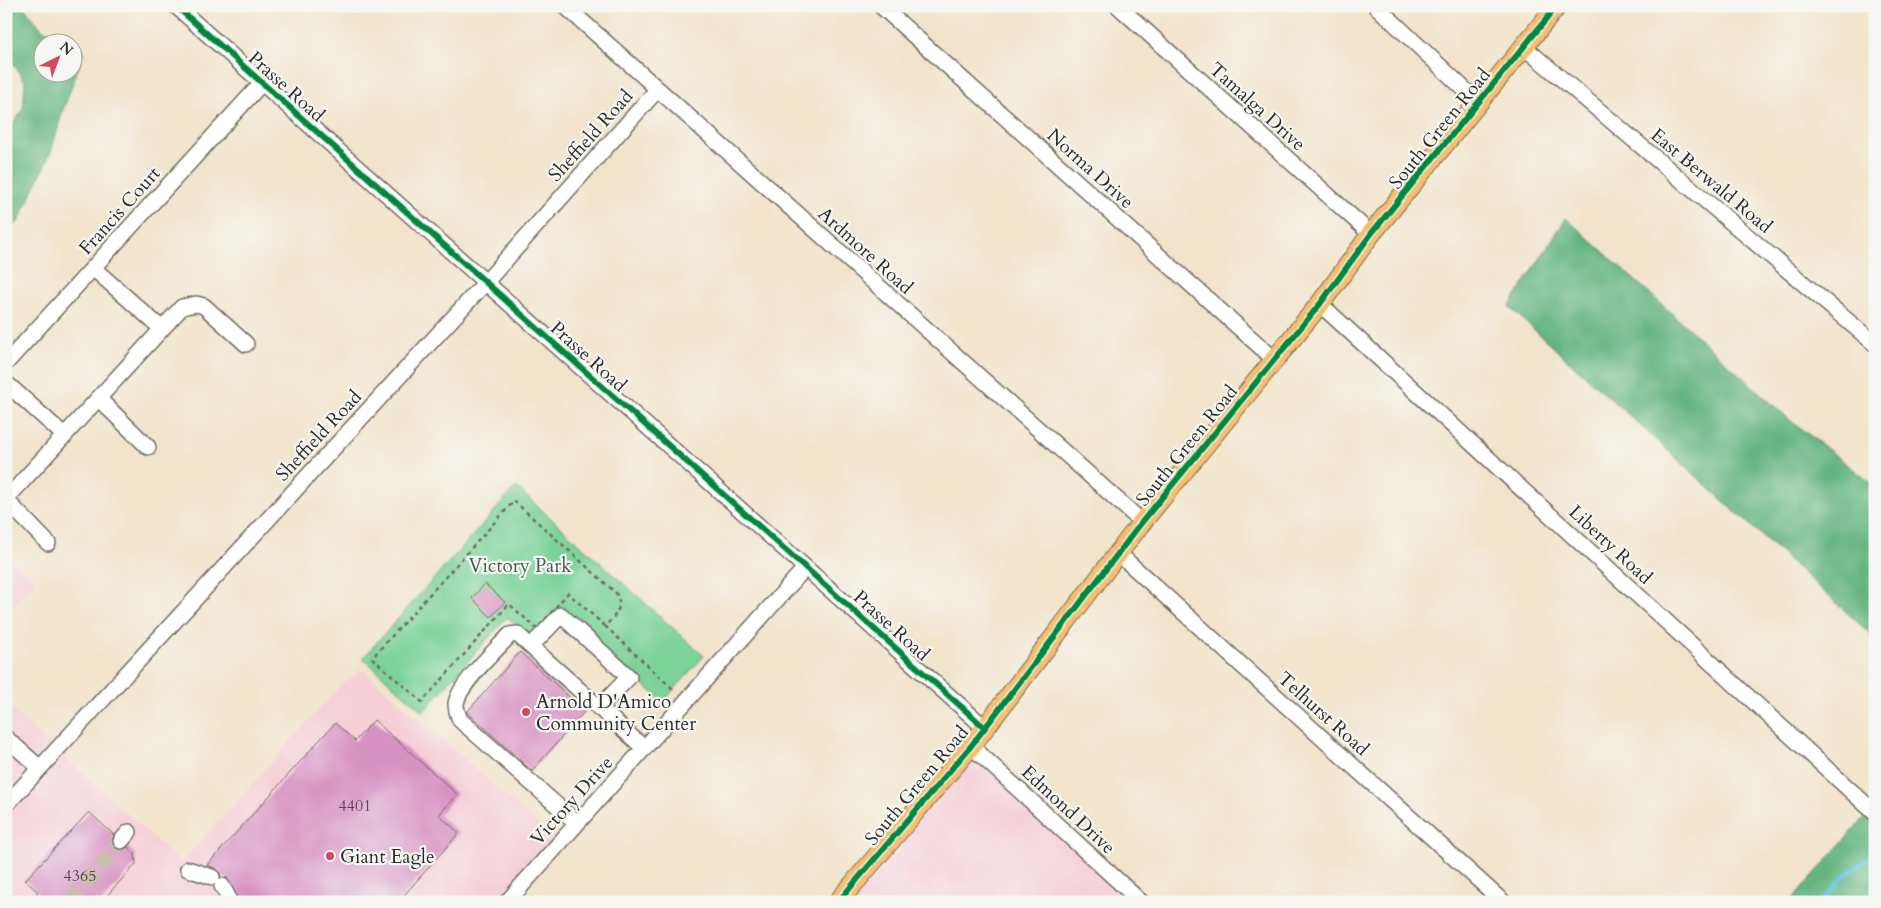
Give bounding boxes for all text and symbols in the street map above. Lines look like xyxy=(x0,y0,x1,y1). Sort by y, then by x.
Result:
north arrow xyxy=(32,32,82,82)
text: N xyxy=(55,38,77,60)
street label: Prasse Road xyxy=(242,45,330,128)
street label: Tamalga Drive xyxy=(1204,57,1311,157)
street label: South Green Road xyxy=(1383,63,1497,195)
street label: Sheffield Road xyxy=(542,84,639,187)
street label: East Berwald Road xyxy=(1645,122,1778,239)
street label: Norma Drive xyxy=(1041,123,1139,215)
street label: Francis Court xyxy=(73,161,166,260)
street label: Ardmore Road xyxy=(812,201,918,300)
street label: Prasse Road xyxy=(544,315,632,398)
street label: South Green Road xyxy=(1130,380,1244,512)
street label: Sheffield Road xyxy=(270,385,368,487)
street label: Liberty Road xyxy=(1563,499,1658,590)
park label: Victory Park xyxy=(469,553,572,579)
street label: Prasse Road xyxy=(847,584,935,667)
street label: Telhurst Road xyxy=(1272,666,1375,762)
place label: Arnold D'Amico Community Center xyxy=(536,689,696,737)
marker: Arnold D'Amico Community Center xyxy=(520,706,532,718)
street label: South Green Road xyxy=(859,720,974,851)
street label: Victory Drive xyxy=(525,750,619,851)
street label: Edmond Drive xyxy=(1016,759,1121,860)
house number: 4401 xyxy=(339,795,371,817)
place label: Giant Eagle xyxy=(340,844,435,870)
marker: Giant Eagle xyxy=(324,850,336,862)
house number: 4365 xyxy=(64,865,96,887)

